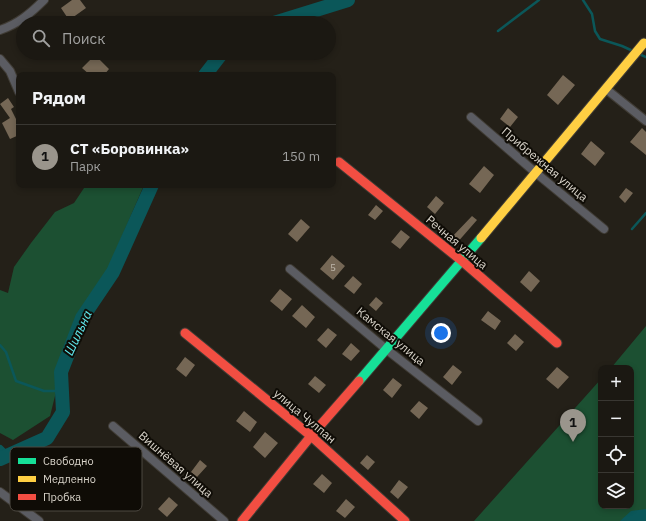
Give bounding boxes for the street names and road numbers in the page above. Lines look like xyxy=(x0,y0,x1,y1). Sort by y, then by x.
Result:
street label: Прибрежная улица xyxy=(499,124,592,205)
street label: Речная улица xyxy=(423,212,491,273)
street label: Камская улица xyxy=(354,304,429,369)
street label: улица Чулпан xyxy=(271,386,339,446)
street label: Вишнёвая улица xyxy=(136,428,217,501)

